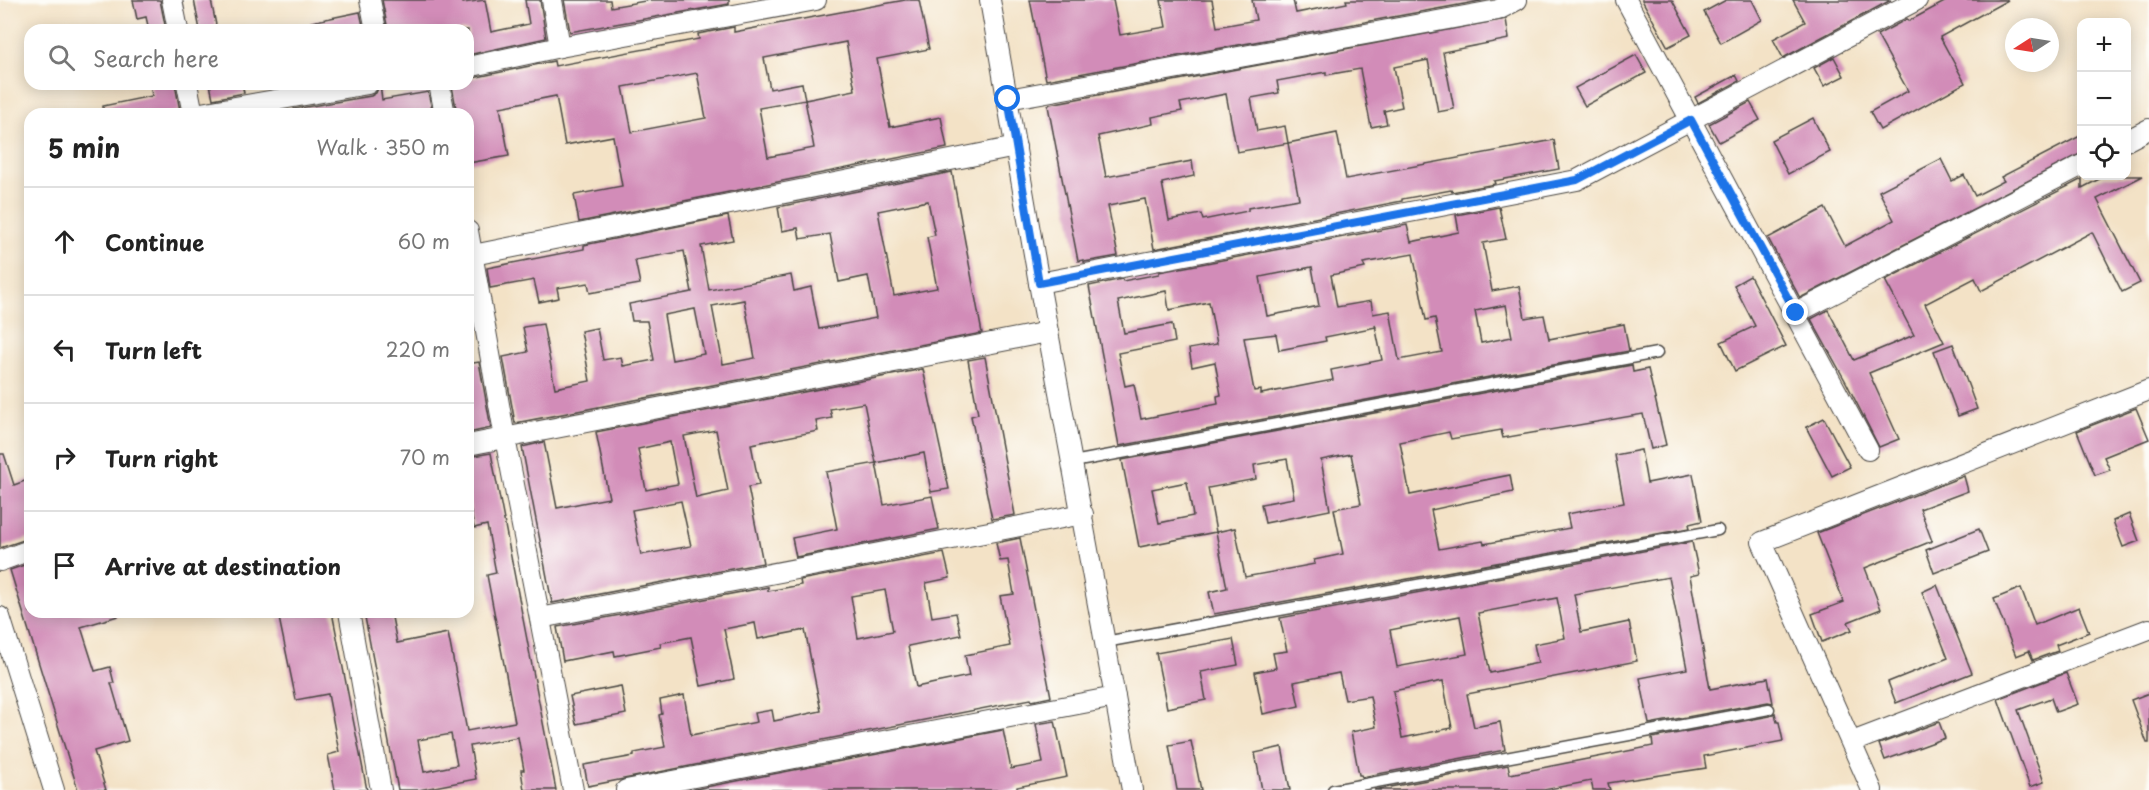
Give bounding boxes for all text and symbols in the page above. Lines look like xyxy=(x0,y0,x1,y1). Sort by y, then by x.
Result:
north arrow xyxy=(2005,18,2059,72)
map controls xyxy=(2077,18,2131,180)
button: + xyxy=(2077,18,2131,72)
search box xyxy=(24,24,474,90)
icon: search xyxy=(45,41,78,74)
text: Search here xyxy=(93,41,219,74)
button: − xyxy=(2077,72,2131,126)
route start xyxy=(994,85,1020,111)
button: locate xyxy=(2077,126,2131,180)
text: 5 min xyxy=(48,128,120,167)
text: Walk · 350 m xyxy=(317,132,450,162)
icon: ahead xyxy=(48,225,81,258)
text: Continue xyxy=(105,225,204,258)
text: 60 m xyxy=(398,226,450,256)
route end xyxy=(1782,299,1808,325)
icon: left xyxy=(48,333,81,366)
text: Turn left xyxy=(105,333,202,366)
text: 220 m xyxy=(386,334,450,364)
icon: right xyxy=(48,441,81,474)
text: Turn right xyxy=(105,441,218,474)
text: 70 m xyxy=(400,442,450,472)
icon: arrive xyxy=(48,549,81,582)
text: Arrive at destination xyxy=(105,549,341,582)

